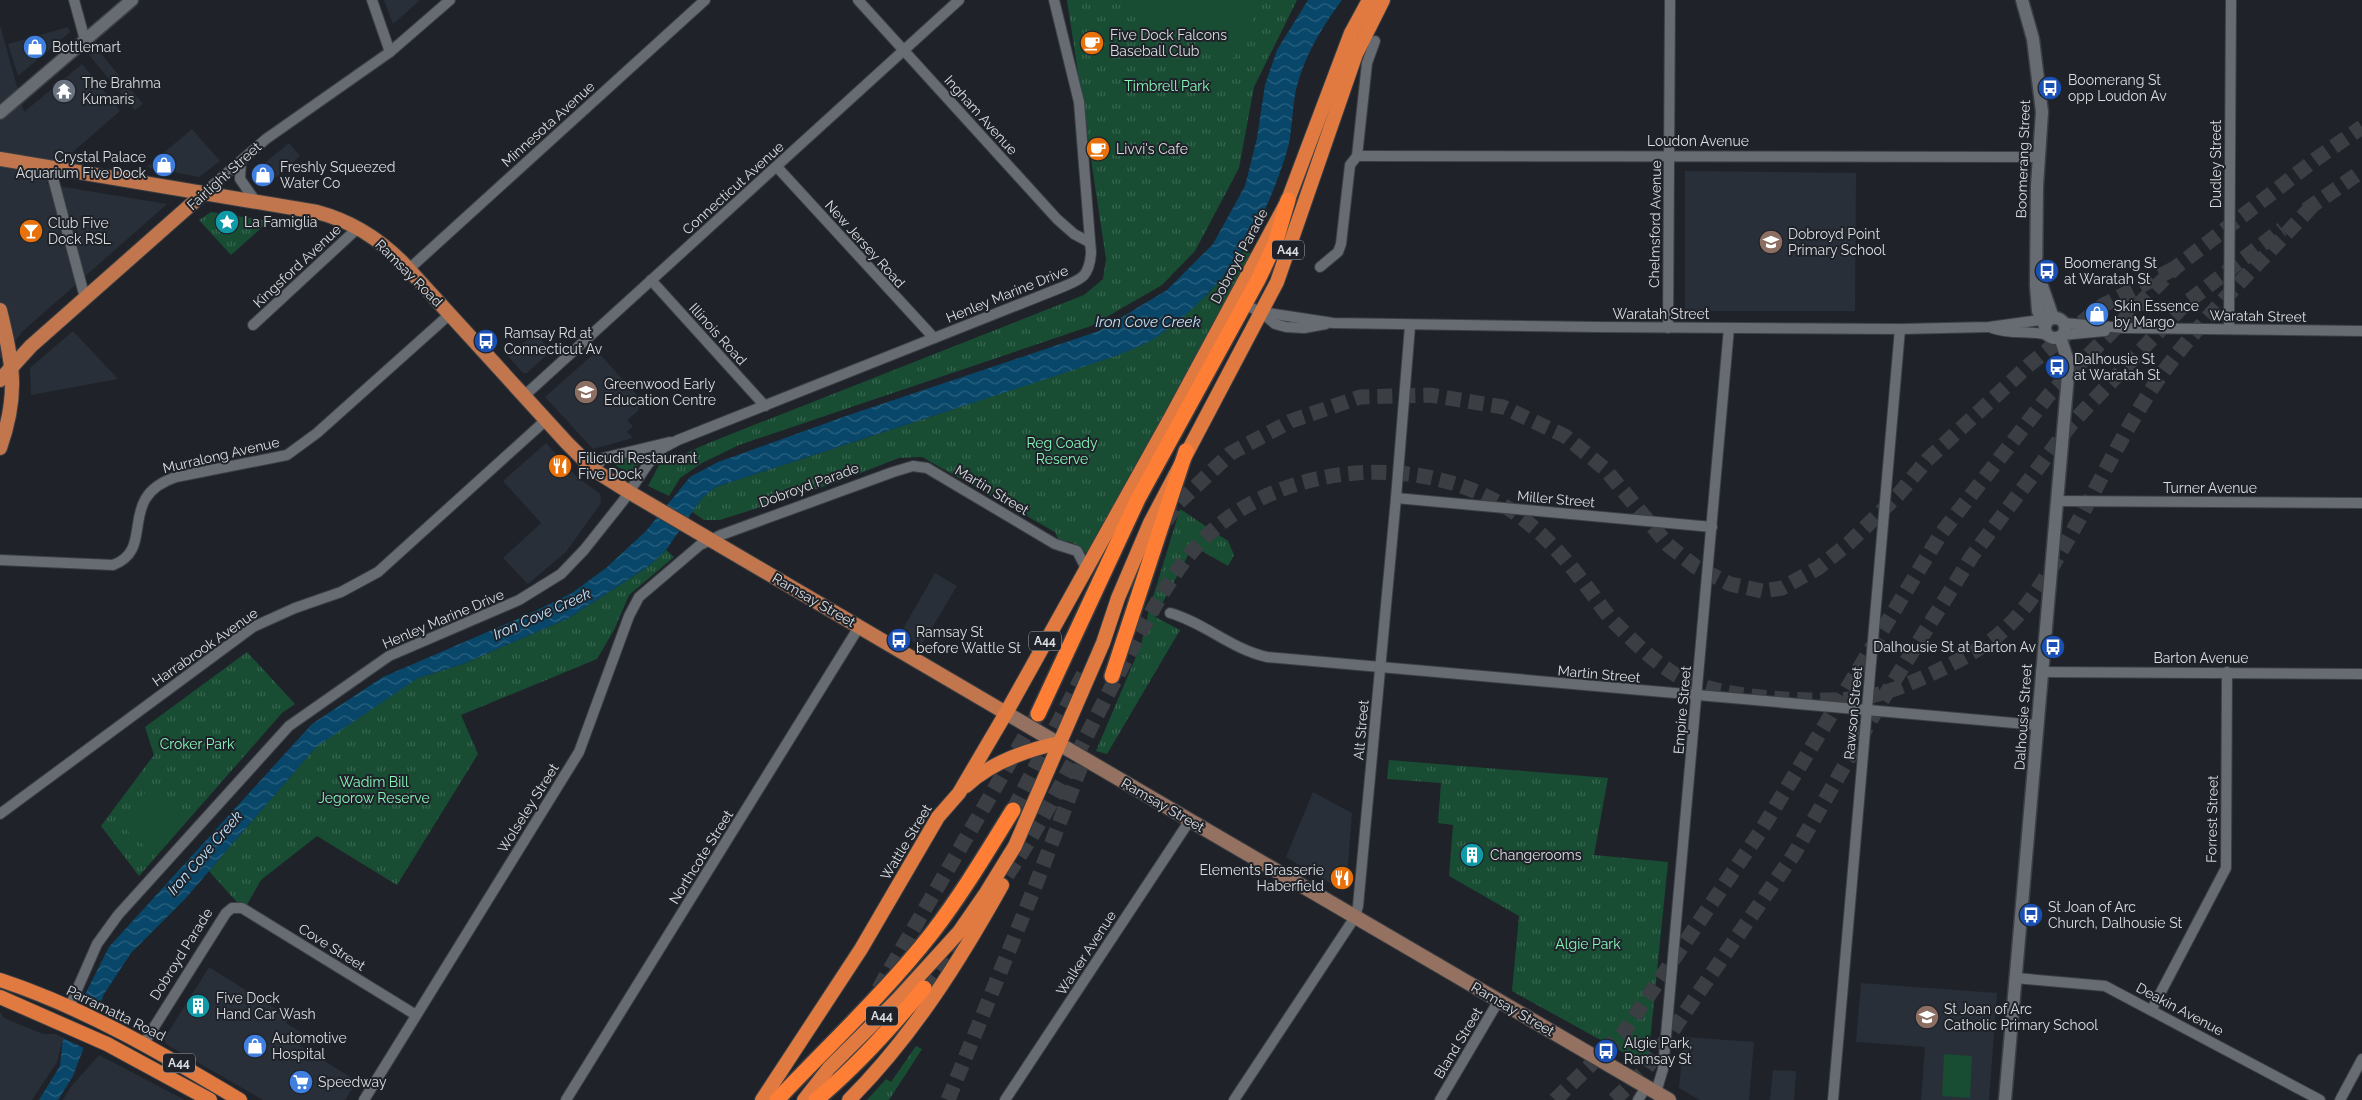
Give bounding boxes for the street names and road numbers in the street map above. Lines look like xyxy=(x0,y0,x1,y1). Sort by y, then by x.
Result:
street label: Ingham Avenue xyxy=(941,72,1021,158)
street label: Minnesota Avenue xyxy=(498,78,598,170)
street label: Boomerang Street xyxy=(2013,99,2033,219)
street label: Dudley Street xyxy=(2208,119,2224,208)
street label: Loudon Avenue xyxy=(1647,133,1749,149)
street label: Connecticut Avenue xyxy=(679,138,787,238)
street label: Fairlight Street xyxy=(184,139,264,213)
street label: Chelmsford Avenue xyxy=(1646,160,1664,288)
street label: New Jersey Road xyxy=(822,197,908,291)
street label: Dobroyd Parade xyxy=(1207,206,1271,306)
street label: Kingsford Avenue xyxy=(250,221,344,311)
street label: Ramsay Road xyxy=(372,236,446,310)
road number: A44 xyxy=(1272,240,1304,260)
street label: Henley Marine Drive xyxy=(944,262,1070,326)
street label: Illinois Road xyxy=(686,300,750,368)
street label: Waratah Street xyxy=(1613,306,1710,322)
street label: Waratah Street xyxy=(2209,307,2307,325)
street label: Murralong Avenue xyxy=(161,434,281,476)
street label: Dobroyd Parade xyxy=(757,460,861,510)
street label: Martin Street xyxy=(952,462,1032,518)
street label: Turner Avenue xyxy=(2163,480,2257,496)
street label: Miller Street xyxy=(1516,488,1596,510)
street label: Ramsay Street xyxy=(770,570,859,630)
street label: Henley Marine Drive xyxy=(380,586,506,652)
street label: Harrabrook Avenue xyxy=(149,605,261,689)
road number: A44 xyxy=(1029,631,1061,650)
street label: Barton Avenue xyxy=(2153,650,2249,666)
street label: Martin Street xyxy=(1557,662,1641,686)
street label: Dalhousie Street xyxy=(2011,663,2035,771)
street label: Empire Street xyxy=(1670,665,1694,755)
street label: Rawson Street xyxy=(1841,666,1865,760)
street label: Alt Street xyxy=(1350,699,1372,761)
street label: Wolseley Street xyxy=(494,760,562,856)
street label: Ramsay Street xyxy=(1119,775,1208,835)
street label: Forrest Street xyxy=(2203,775,2221,863)
street label: Wattle Street xyxy=(877,801,935,883)
street label: Northcote Street xyxy=(666,807,737,907)
street label: Dobroyd Parade xyxy=(146,905,216,1003)
street label: Walker Avenue xyxy=(1053,908,1119,998)
street label: Cove Street xyxy=(296,920,369,974)
street label: Ramsay Street xyxy=(1469,979,1558,1039)
street label: Deakin Avenue xyxy=(2134,979,2226,1039)
street label: Parramatta Road xyxy=(64,982,168,1044)
street label: Bland Street xyxy=(1431,1004,1486,1081)
road number: A44 xyxy=(866,1006,898,1026)
road number: A44 xyxy=(163,1054,195,1072)

